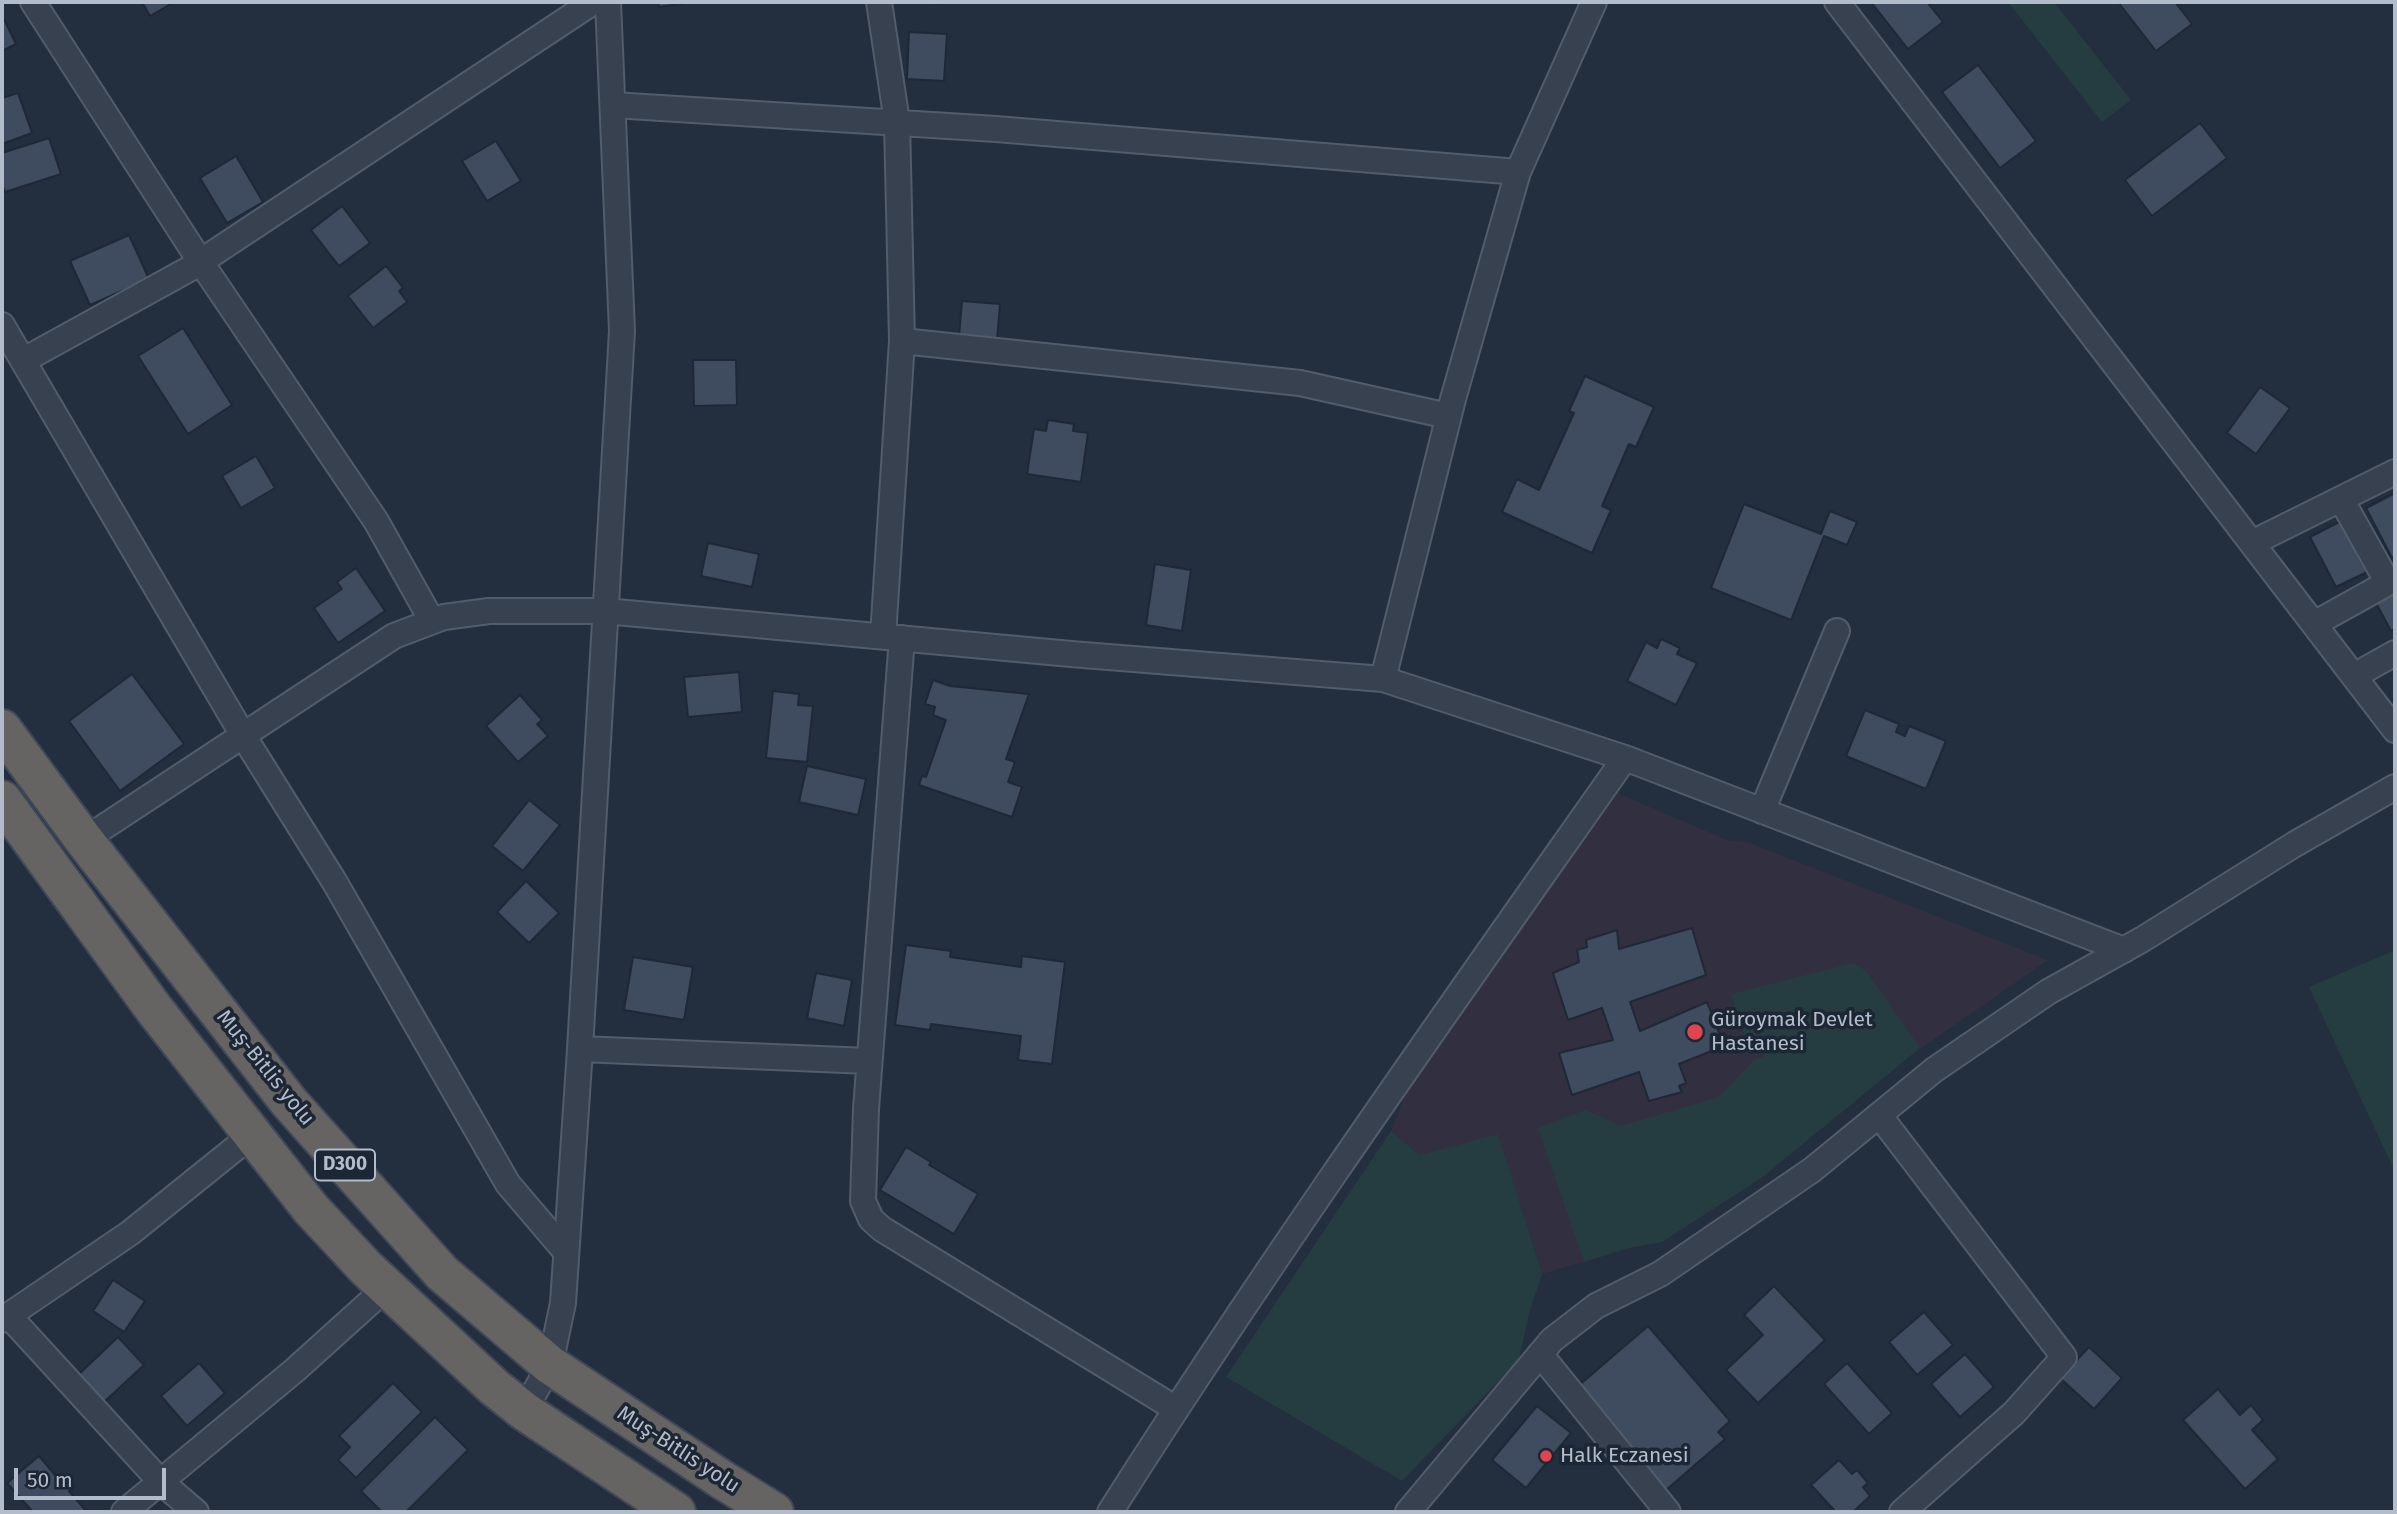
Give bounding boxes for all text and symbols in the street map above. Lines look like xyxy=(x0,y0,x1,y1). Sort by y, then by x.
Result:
street label: Muş-Bitlis yolu xyxy=(211,1005,319,1131)
place label: Güroymak Devlet Hastanesi xyxy=(1711,1007,1872,1057)
marker: Güroymak Devlet Hastanesi xyxy=(1685,1022,1705,1042)
road number: D300 xyxy=(315,1149,375,1180)
street label: Muş-Bitlis yolu xyxy=(612,1401,744,1499)
place label: Halk Eczanesi xyxy=(1560,1443,1689,1469)
marker: Halk Eczanesi xyxy=(1538,1448,1554,1464)
scale bar xyxy=(18,1454,170,1498)
text: 50 m xyxy=(27,1467,73,1493)

